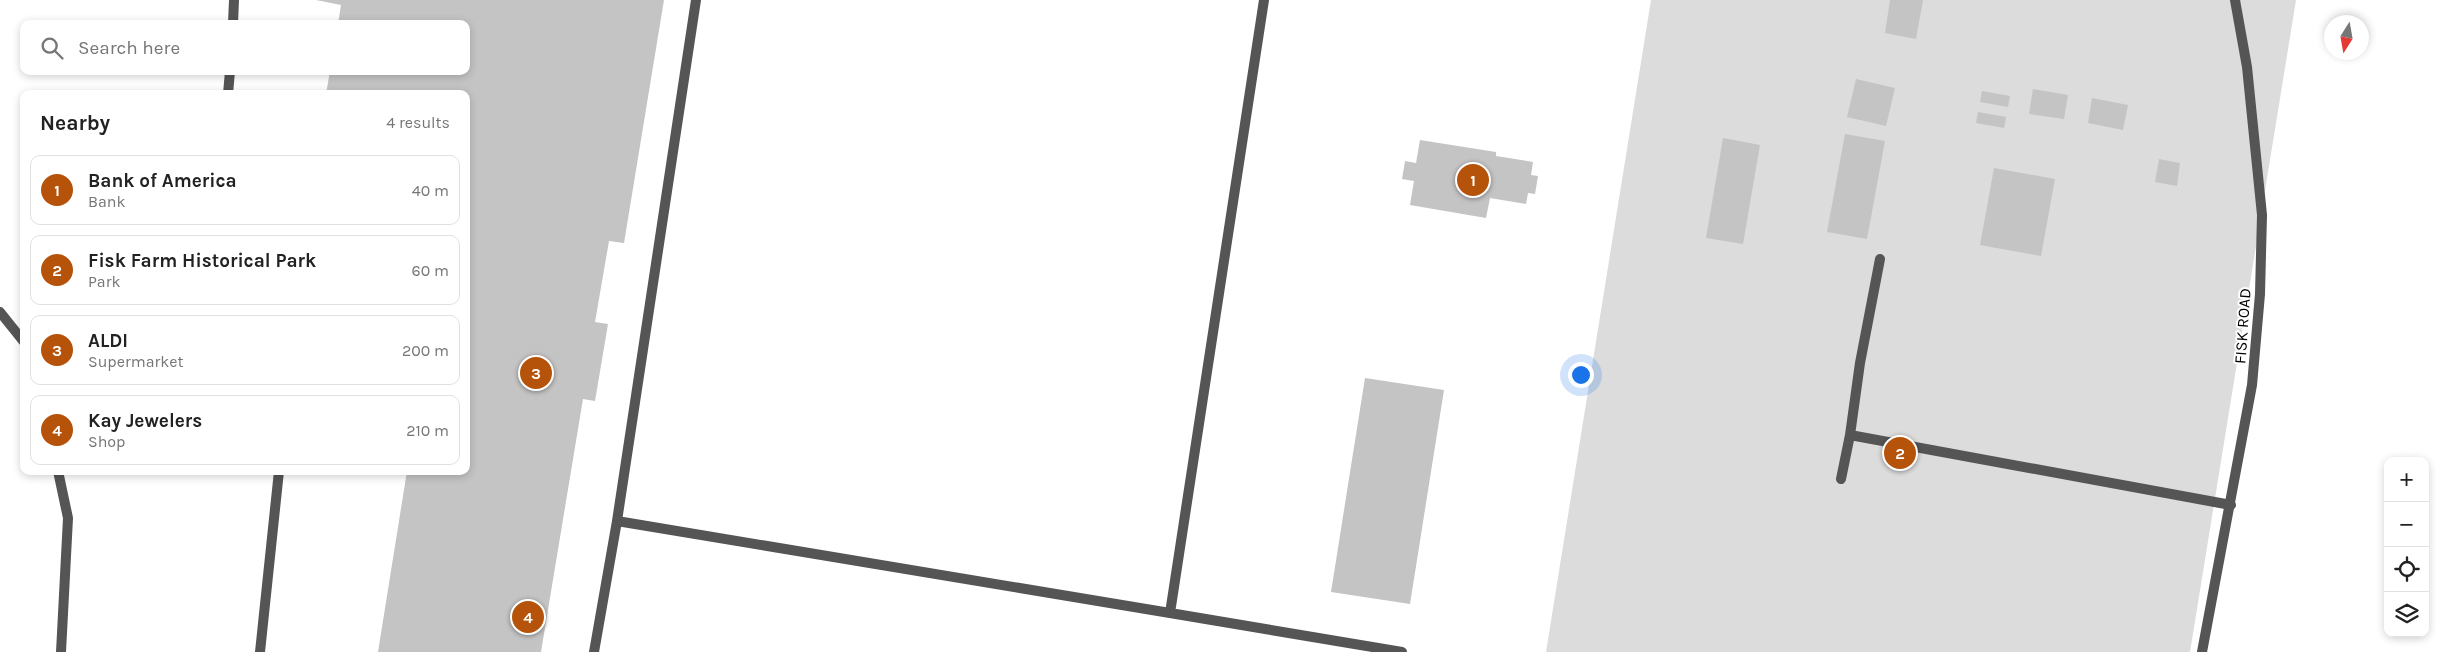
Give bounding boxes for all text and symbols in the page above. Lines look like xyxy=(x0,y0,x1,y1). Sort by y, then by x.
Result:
north arrow xyxy=(2324,15,2369,60)
search box xyxy=(20,20,470,75)
icon: search xyxy=(38,34,66,62)
text: Search here xyxy=(78,37,180,59)
text: Nearby xyxy=(40,111,110,135)
text: 4 results xyxy=(386,113,450,132)
pin: 1 xyxy=(1457,161,1489,199)
text: Bank of America xyxy=(88,170,237,192)
text: 1 xyxy=(54,181,60,200)
text: 40 m xyxy=(412,181,449,200)
text: Bank xyxy=(88,192,125,211)
text: Fisk Farm Historical Park xyxy=(88,250,316,272)
text: 2 xyxy=(52,261,62,280)
text: 60 m xyxy=(412,261,449,280)
text: Park xyxy=(88,272,120,291)
street label: FISK ROAD xyxy=(2230,287,2255,365)
text: ALDI xyxy=(88,330,128,352)
text: 3 xyxy=(52,341,62,360)
text: 200 m xyxy=(402,341,449,360)
text: Supermarket xyxy=(88,352,184,371)
pin: 3 xyxy=(520,354,552,392)
your location xyxy=(1568,362,1594,388)
text: Kay Jewelers xyxy=(88,410,202,432)
text: 4 xyxy=(52,421,62,440)
text: 210 m xyxy=(406,421,449,440)
text: Shop xyxy=(88,432,125,451)
pin: 2 xyxy=(1884,434,1916,472)
map controls xyxy=(2384,457,2429,637)
button: + xyxy=(2384,457,2429,502)
button: − xyxy=(2384,502,2429,547)
button: locate xyxy=(2384,547,2429,592)
button: layers xyxy=(2384,592,2429,637)
pin: 4 xyxy=(512,598,544,636)

